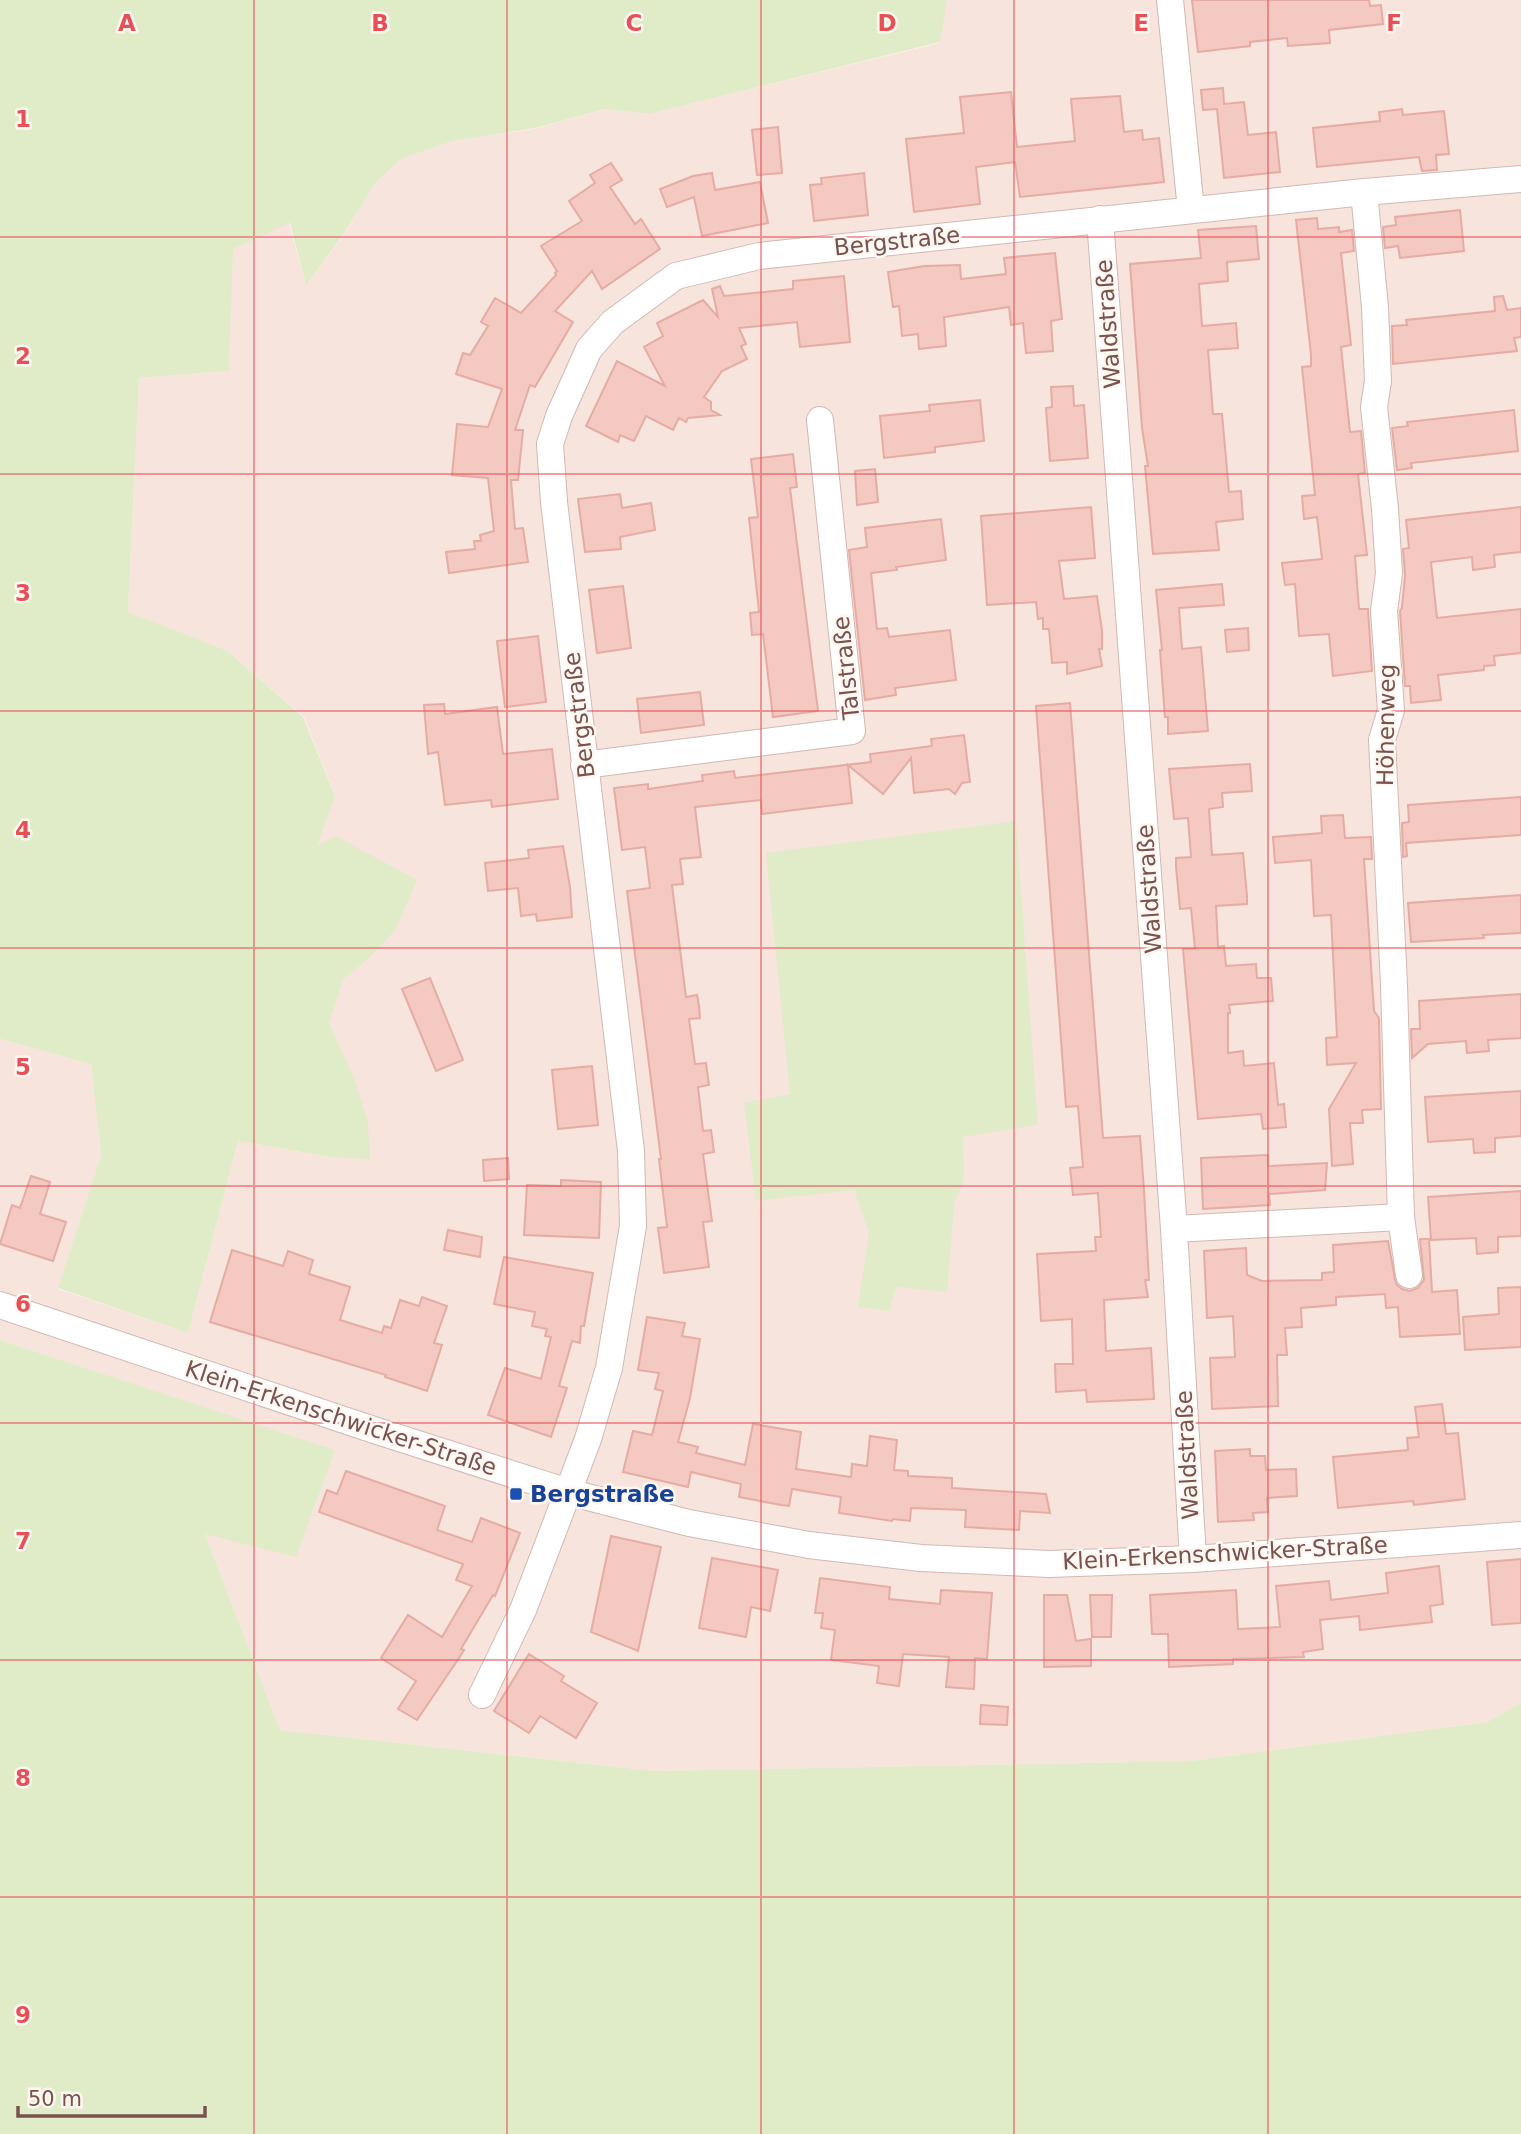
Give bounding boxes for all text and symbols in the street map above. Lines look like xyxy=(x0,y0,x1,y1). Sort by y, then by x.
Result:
text: A xyxy=(118,10,136,36)
text: B xyxy=(371,10,389,36)
text: C xyxy=(626,10,642,36)
text: D xyxy=(877,10,897,36)
text: E xyxy=(1133,10,1149,36)
text: F xyxy=(1386,10,1402,36)
text: 1 xyxy=(15,106,31,132)
street label: Bergstraße xyxy=(833,221,961,261)
street label: Waldstraße xyxy=(1091,258,1125,390)
text: 2 xyxy=(15,343,31,369)
text: 3 xyxy=(15,580,31,606)
street label: Talstraße xyxy=(828,615,864,722)
street label: Bergstraße xyxy=(558,650,600,780)
street label: Höhenweg xyxy=(1372,664,1400,786)
text: 4 xyxy=(15,817,31,843)
street label: Waldstraße xyxy=(1132,823,1166,955)
text: 5 xyxy=(15,1054,31,1080)
text: 6 xyxy=(15,1291,31,1317)
street label: Klein-Erkenschwicker-Straße xyxy=(182,1355,500,1481)
street label: Waldstraße xyxy=(1171,1390,1203,1520)
place label: Bergstraße xyxy=(530,1481,675,1507)
marker: Bergstraße xyxy=(508,1486,524,1502)
text: 7 xyxy=(15,1528,31,1554)
street label: Klein-Erkenschwicker-Straße xyxy=(1062,1531,1388,1575)
text: 8 xyxy=(15,1765,31,1791)
text: 9 xyxy=(15,2002,31,2028)
scale bar xyxy=(18,2074,205,2118)
text: 50 m xyxy=(28,2087,82,2111)

